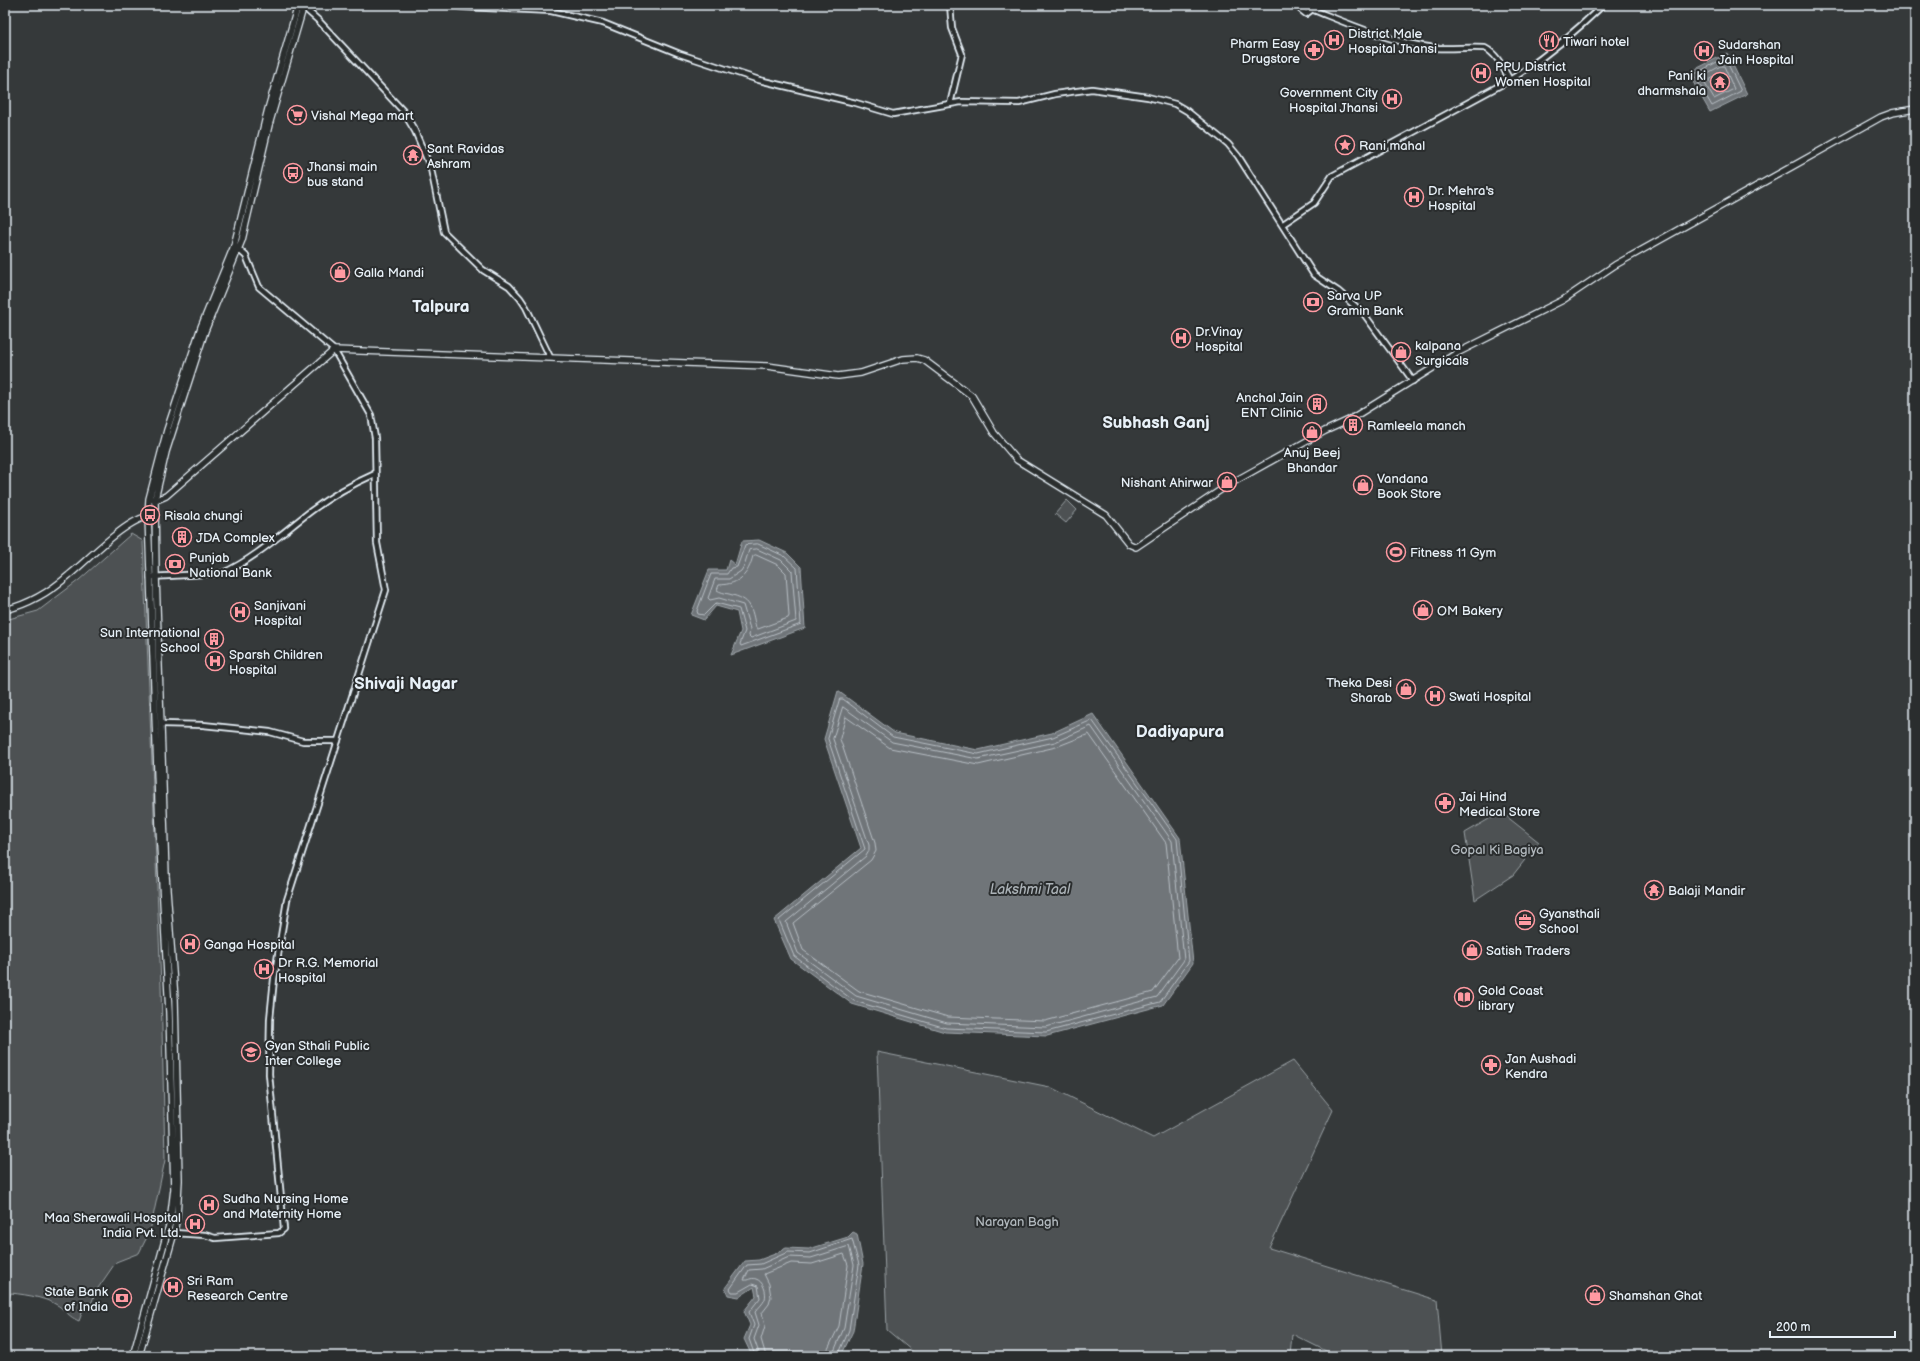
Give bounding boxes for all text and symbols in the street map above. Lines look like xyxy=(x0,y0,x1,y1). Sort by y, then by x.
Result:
place label: District Male Hospital Jhansi xyxy=(1348,26,1437,57)
hospital icon: District Male Hospital Jhansi xyxy=(1323,29,1345,51)
restaurant icon: Tiwari hotel xyxy=(1538,30,1560,52)
place label: Tiwari hotel xyxy=(1563,34,1629,50)
place label: Pharm Easy Drugstore xyxy=(1230,36,1300,67)
place label: Sudarshan Jain Hospital xyxy=(1718,37,1794,68)
pharmacy icon: Pharm Easy Drugstore xyxy=(1303,39,1325,61)
hospital icon: Sudarshan Jain Hospital xyxy=(1693,40,1715,62)
place label: PPU District Women Hospital xyxy=(1495,59,1591,90)
hospital icon: PPU District Women Hospital xyxy=(1470,62,1492,84)
place label: Pani ki dharmshala xyxy=(1637,68,1706,99)
temple icon: Pani ki dharmshala xyxy=(1709,71,1731,93)
place label: Government City Hospital Jhansi xyxy=(1280,85,1378,116)
hospital icon: Government City Hospital Jhansi xyxy=(1381,88,1403,110)
supermarket icon: Vishal Mega mart xyxy=(286,104,308,126)
place label: Vishal Mega mart xyxy=(311,108,414,124)
place icon: Rani mahal xyxy=(1334,134,1356,156)
place label: Rani mahal xyxy=(1359,138,1425,154)
place label: Sant Ravidas Ashram xyxy=(427,141,505,172)
temple icon: Sant Ravidas Ashram xyxy=(402,144,424,166)
place label: Jhansi main bus stand xyxy=(307,159,377,190)
bus stop icon: Jhansi main bus stand xyxy=(282,162,304,184)
place label: Dr. Mehra's Hospital xyxy=(1428,183,1494,214)
hospital icon: Dr. Mehra's Hospital xyxy=(1403,186,1425,208)
shop icon: Galla Mandi xyxy=(329,261,351,283)
place label: Galla Mandi xyxy=(354,265,424,281)
place label: Sarva UP Gramin Bank xyxy=(1327,288,1404,319)
bank icon: Sarva UP Gramin Bank xyxy=(1302,291,1324,313)
district label: Talpura xyxy=(412,297,470,317)
place label: Dr.Vinay Hospital xyxy=(1195,324,1243,355)
hospital icon: Dr.Vinay Hospital xyxy=(1170,327,1192,349)
place label: kalpana Surgicals xyxy=(1415,338,1469,369)
shop icon: kalpana Surgicals xyxy=(1390,341,1412,363)
place label: Anchal Jain ENT Clinic xyxy=(1236,390,1303,421)
building icon: Anchal Jain ENT Clinic xyxy=(1306,393,1328,415)
district label: Subhash Ganj xyxy=(1102,413,1210,433)
building icon: Ramleela manch xyxy=(1342,414,1364,436)
place label: Ramleela manch xyxy=(1367,418,1466,434)
shop icon: Anuj Beej Bhandar xyxy=(1301,421,1323,443)
place label: Anuj Beej Bhandar xyxy=(1284,445,1340,476)
shop icon: Nishant Ahirwar xyxy=(1216,471,1238,493)
place label: Vandana Book Store xyxy=(1377,471,1442,502)
shop icon: Vandana Book Store xyxy=(1352,474,1374,496)
place label: Nishant Ahirwar xyxy=(1121,475,1213,491)
bus stop icon: Risala chungi xyxy=(139,504,161,526)
place label: Risala chungi xyxy=(164,508,243,524)
building icon: JDA Complex xyxy=(171,526,193,548)
place label: JDA Complex xyxy=(196,530,275,546)
sports icon: Fitness 11 Gym xyxy=(1385,541,1407,563)
place label: Fitness 11 Gym xyxy=(1410,545,1496,561)
place label: Punjab National Bank xyxy=(189,550,272,581)
bank icon: Punjab National Bank xyxy=(164,553,186,575)
place label: Sanjivani Hospital xyxy=(254,598,306,629)
shop icon: OM Bakery xyxy=(1412,599,1434,621)
hospital icon: Sanjivani Hospital xyxy=(229,601,251,623)
place label: OM Bakery xyxy=(1437,603,1503,619)
place label: Sun International School xyxy=(100,625,200,656)
building icon: Sun International School xyxy=(203,628,225,650)
place label: Sparsh Children Hospital xyxy=(229,647,323,678)
hospital icon: Sparsh Children Hospital xyxy=(204,650,226,672)
district label: Shivaji Nagar xyxy=(354,674,458,694)
place label: Theka Desi Sharab xyxy=(1326,675,1392,706)
shop icon: Theka Desi Sharab xyxy=(1395,678,1417,700)
hospital icon: Swati Hospital xyxy=(1424,685,1446,707)
place label: Swati Hospital xyxy=(1449,689,1531,705)
district label: Dadiyapura xyxy=(1136,722,1224,742)
place label: Jai Hind Medical Store xyxy=(1459,789,1540,820)
pharmacy icon: Jai Hind Medical Store xyxy=(1434,792,1456,814)
park label: Gopal Ki Bagiya xyxy=(1450,842,1544,858)
temple icon: Balaji Mandir xyxy=(1643,879,1665,901)
water label: Lakshmi Taal xyxy=(990,881,1071,898)
place label: Balaji Mandir xyxy=(1668,883,1745,899)
place label: Gyansthali School xyxy=(1539,906,1600,937)
office icon: Gyansthali School xyxy=(1514,909,1536,931)
hospital icon: Ganga Hospital xyxy=(179,933,201,955)
place label: Ganga Hospital xyxy=(204,937,295,953)
shop icon: Satish Traders xyxy=(1461,939,1483,961)
place label: Satish Traders xyxy=(1486,943,1571,959)
place label: Dr R.G. Memorial Hospital xyxy=(278,955,378,986)
hospital icon: Dr R.G. Memorial Hospital xyxy=(253,958,275,980)
place label: Gold Coast library xyxy=(1478,983,1543,1014)
library icon: Gold Coast library xyxy=(1453,986,1475,1008)
place label: Gyan Sthali Public Inter College xyxy=(265,1038,370,1069)
school or university icon: Gyan Sthali Public Inter College xyxy=(240,1041,262,1063)
place label: Jan Aushadi Kendra xyxy=(1505,1051,1576,1082)
pharmacy icon: Jan Aushadi Kendra xyxy=(1480,1054,1502,1076)
place label: Sudha Nursing Home and Maternity Home xyxy=(223,1191,349,1222)
hospital icon: Sudha Nursing Home and Maternity Home xyxy=(198,1194,220,1216)
place label: Maa Sherawali Hospital India Pvt. Ltd. xyxy=(44,1210,181,1241)
hospital icon: Maa Sherawali Hospital India Pvt. Ltd. xyxy=(184,1213,206,1235)
park label: Narayan Bagh xyxy=(975,1214,1059,1230)
place label: Sri Ram Research Centre xyxy=(187,1273,288,1304)
hospital icon: Sri Ram Research Centre xyxy=(162,1276,184,1298)
place label: State Bank of India xyxy=(44,1284,109,1315)
shop icon: Shamshan Ghat xyxy=(1584,1284,1606,1306)
bank icon: State Bank of India xyxy=(111,1287,133,1309)
place label: Shamshan Ghat xyxy=(1609,1288,1702,1304)
scale bar xyxy=(1770,1313,1895,1339)
text: 200 m xyxy=(1776,1320,1810,1335)

